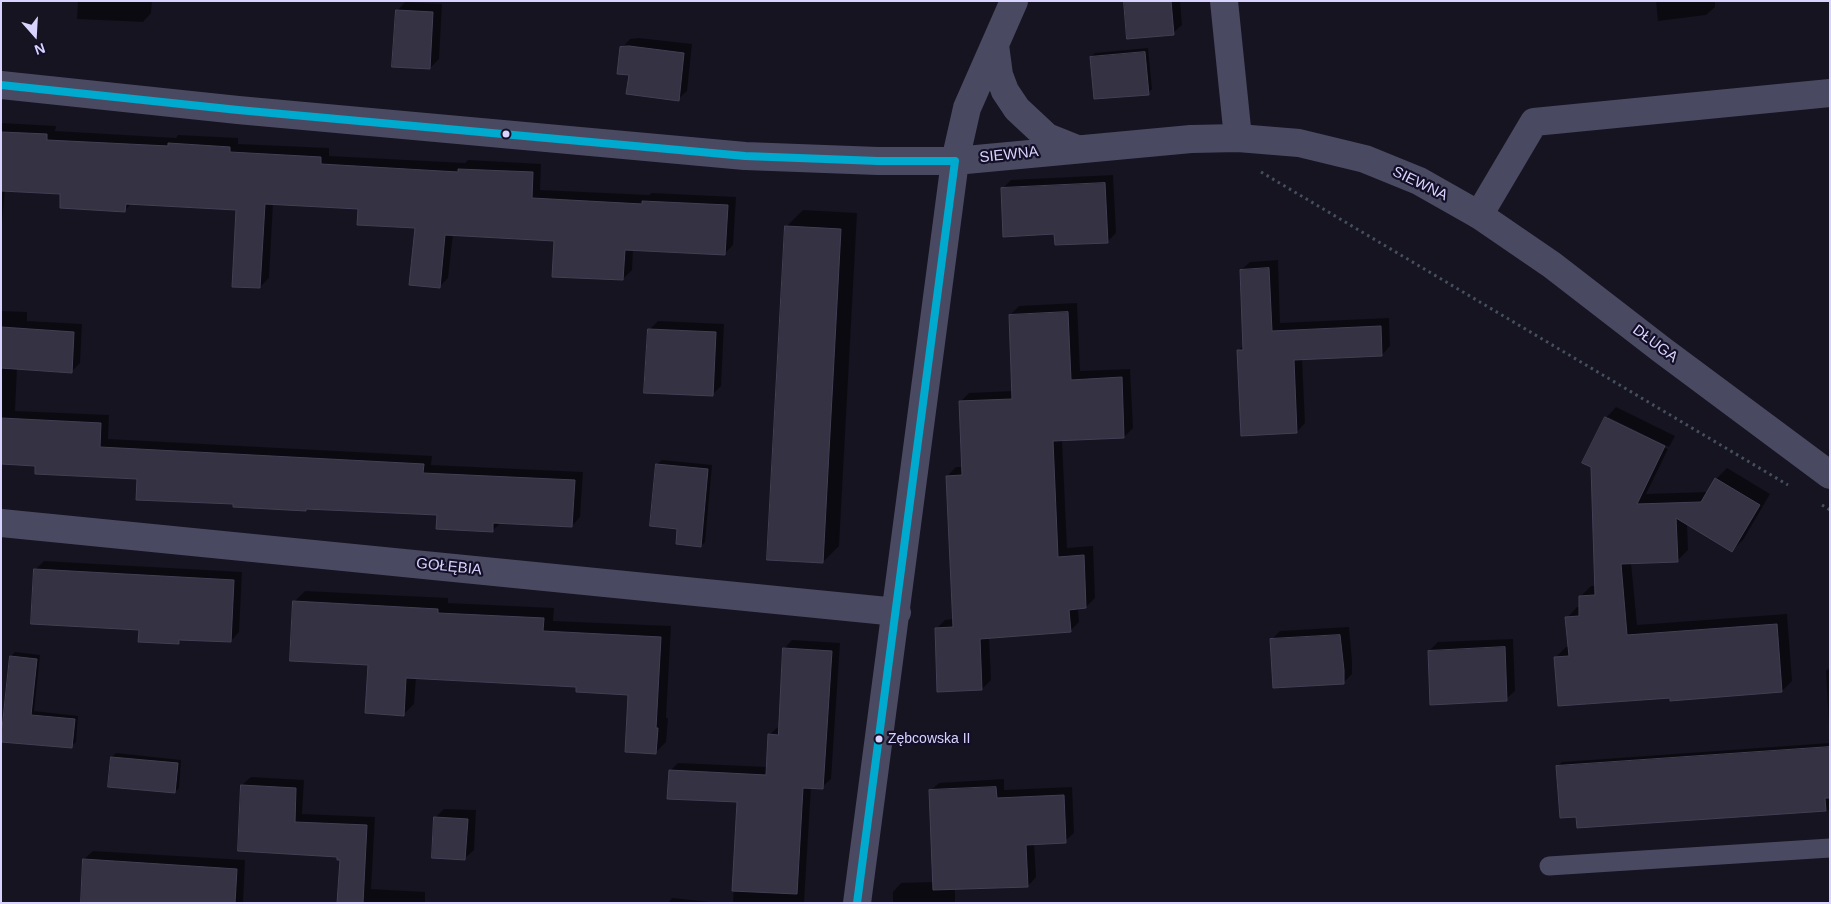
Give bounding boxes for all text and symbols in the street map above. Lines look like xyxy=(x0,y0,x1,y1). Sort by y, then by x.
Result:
north arrow xyxy=(10,10,60,60)
text: N xyxy=(32,40,47,58)
unlabelled marker xyxy=(501,129,511,139)
street label: SIEWNA xyxy=(979,143,1039,167)
street label: SIEWNA xyxy=(1389,163,1451,205)
street label: DŁUGA xyxy=(1629,321,1681,367)
street label: GOŁĘBIA xyxy=(415,555,483,579)
place label: Zębcowska II xyxy=(888,731,970,747)
marker: Zębcowska II xyxy=(874,734,884,744)

